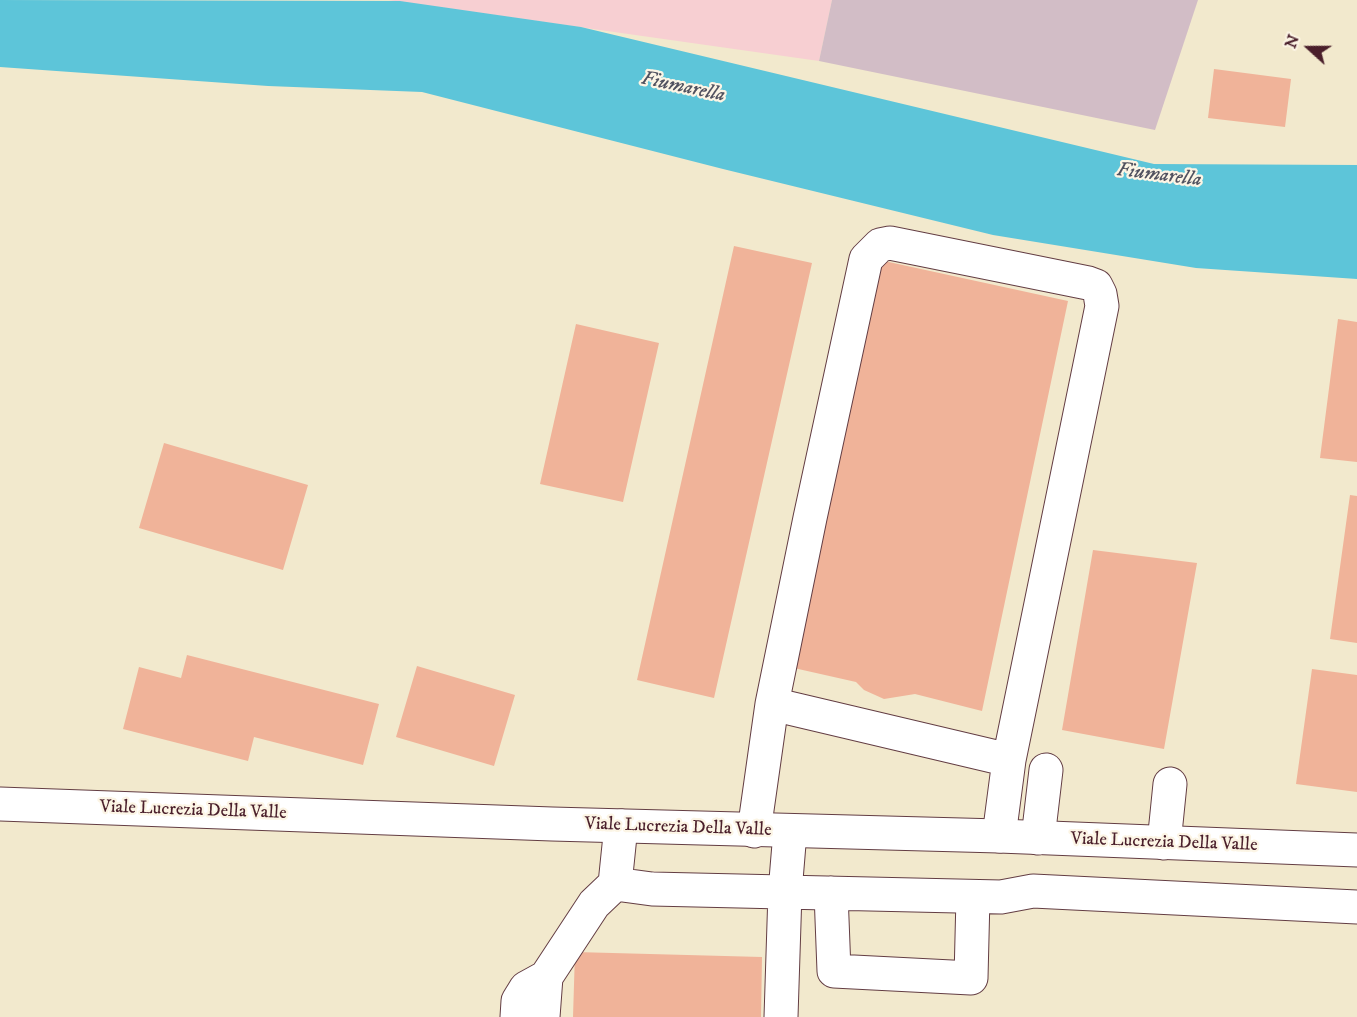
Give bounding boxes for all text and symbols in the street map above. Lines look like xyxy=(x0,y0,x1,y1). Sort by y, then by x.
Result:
north arrow xyxy=(1279,18,1339,78)
text: N xyxy=(1281,32,1304,51)
water label: Fiumarella xyxy=(639,67,727,109)
water label: Fiumarella xyxy=(1115,159,1203,193)
street label: Viale Lucrezia Della Valle xyxy=(99,797,287,825)
street label: Viale Lucrezia Della Valle xyxy=(584,814,772,842)
street label: Viale Lucrezia Della Valle xyxy=(1070,829,1258,857)

